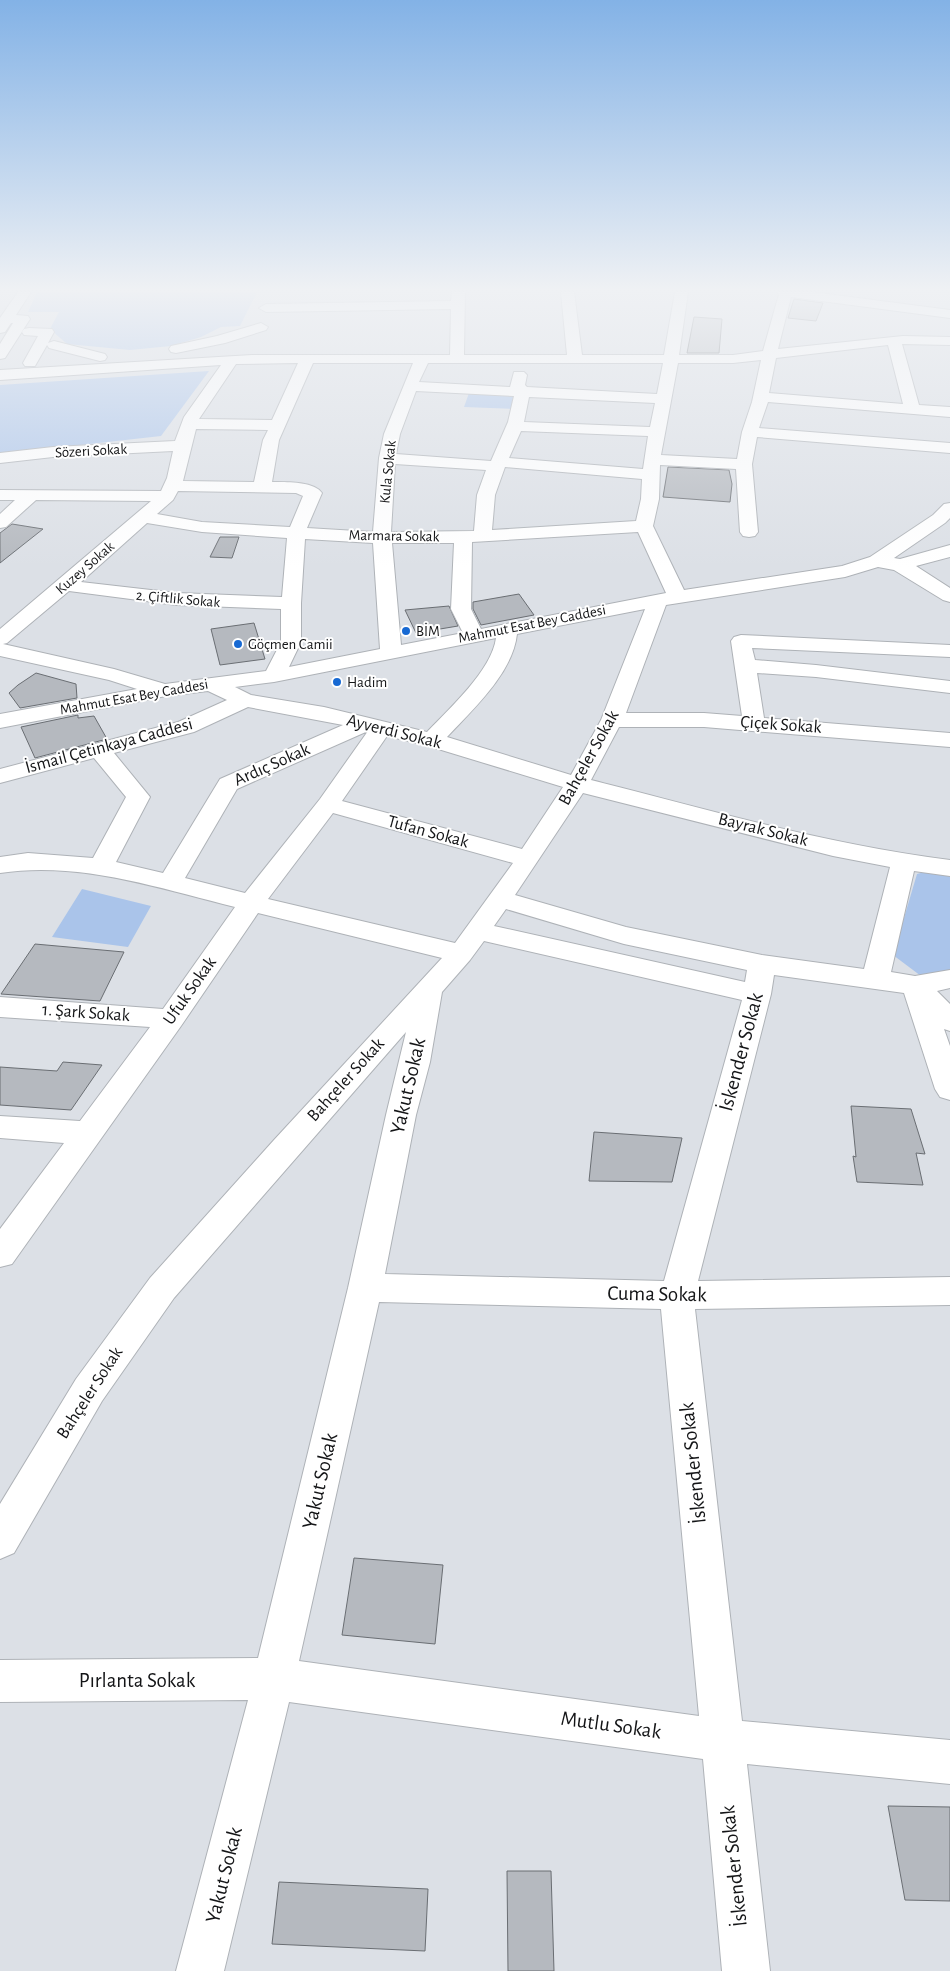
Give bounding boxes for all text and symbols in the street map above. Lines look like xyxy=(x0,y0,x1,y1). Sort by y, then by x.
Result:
street label: Kula Sokak xyxy=(377,440,399,504)
street label: Sözeri Sokak xyxy=(55,442,128,460)
street label: Marmara Sokak xyxy=(349,528,440,544)
street label: Kuzey Sokak xyxy=(53,539,117,597)
street label: 2. Çiftlik Sokak xyxy=(135,588,221,610)
street label: Mahmut Esat Bey Caddesi xyxy=(457,602,607,646)
place label: BİM xyxy=(416,622,440,639)
marker: BİM xyxy=(400,625,412,637)
place label: Göçmen Camii xyxy=(248,637,333,652)
marker: Göçmen Camii xyxy=(232,638,244,650)
place label: Hadim xyxy=(347,675,387,690)
marker: Hadim xyxy=(331,676,343,688)
street label: Mahmut Esat Bey Caddesi xyxy=(59,677,209,717)
street label: Bahçeler Sokak xyxy=(556,707,623,808)
street label: Ayverdi Sokak xyxy=(345,712,444,753)
street label: İsmail Çetinkaya Caddesi xyxy=(23,713,195,777)
street label: Çiçek Sokak xyxy=(740,713,823,737)
street label: Ardıç Sokak xyxy=(231,740,313,790)
street label: Bayrak Sokak xyxy=(716,810,811,850)
street label: Tufan Sokak xyxy=(385,812,471,852)
street label: Ufuk Sokak xyxy=(160,953,220,1028)
street label: İskender Sokak xyxy=(714,990,767,1114)
street label: 1. Şark Sokak xyxy=(42,1001,131,1025)
street label: Bahçeler Sokak xyxy=(304,1034,388,1125)
street label: Yakut Sokak xyxy=(387,1035,429,1136)
street label: Cuma Sokak xyxy=(607,1283,707,1305)
street label: Bahçeler Sokak xyxy=(54,1343,127,1442)
street label: İskender Sokak xyxy=(675,1401,710,1525)
street label: Yakut Sokak xyxy=(299,1430,341,1531)
street label: Pırlanta Sokak xyxy=(79,1670,196,1691)
street label: Mutlu Sokak xyxy=(559,1708,663,1742)
street label: İskender Sokak xyxy=(716,1804,751,1928)
street label: Yakut Sokak xyxy=(202,1824,246,1925)

